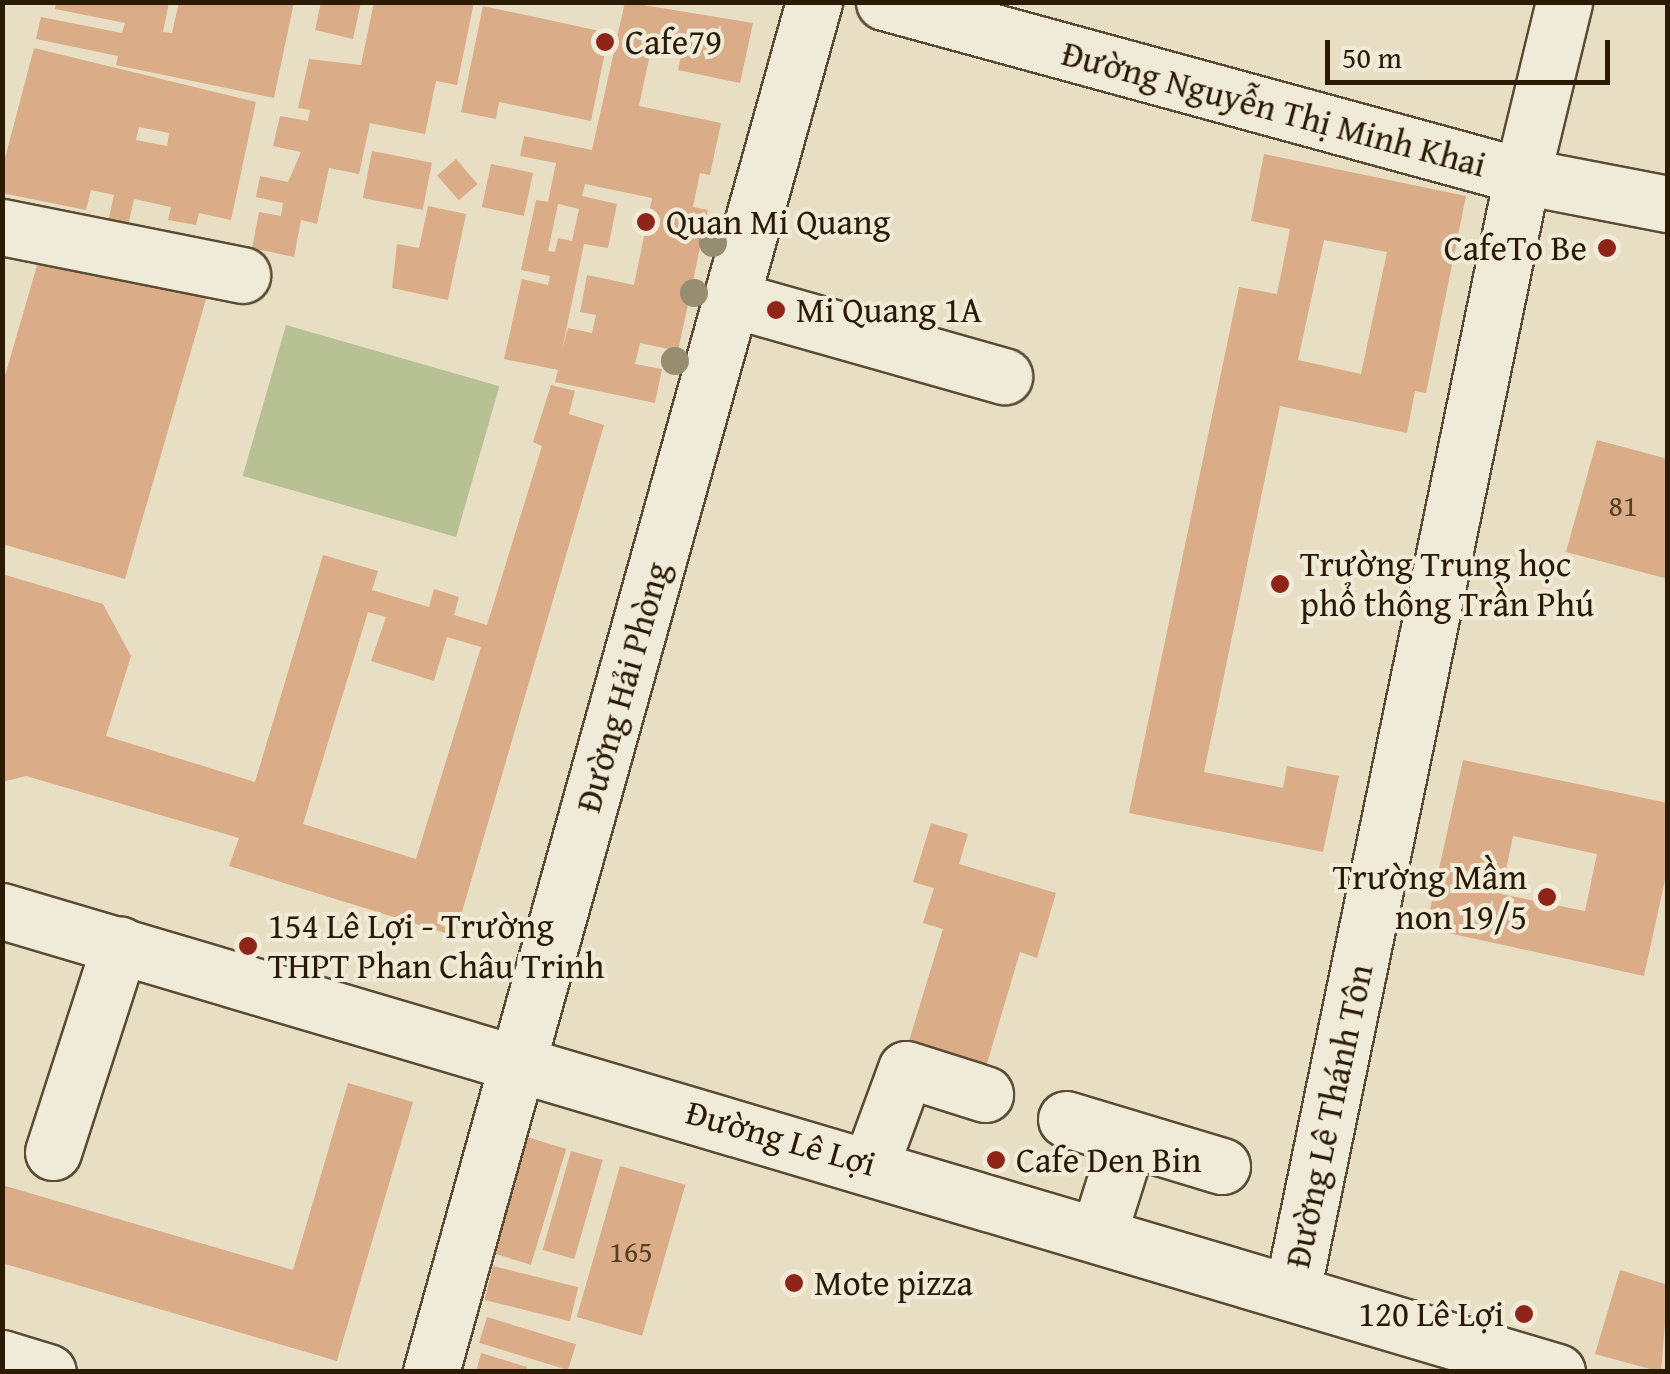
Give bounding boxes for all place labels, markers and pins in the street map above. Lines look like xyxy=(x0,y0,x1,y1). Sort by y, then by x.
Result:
place label: Cafe79 xyxy=(625,21,722,63)
marker: Cafe79 xyxy=(594,31,616,53)
place label: Quan Mi Quang xyxy=(666,201,890,243)
marker: Quan Mi Quang xyxy=(635,211,657,233)
place label: CafeTo Be xyxy=(1444,227,1587,269)
marker: CafeTo Be xyxy=(1596,237,1618,259)
place label: Mi Quang 1A xyxy=(796,289,982,331)
marker: Mi Quang 1A xyxy=(765,299,787,321)
place label: Trường Trung học phổ thông Trần Phú xyxy=(1300,543,1594,625)
marker: Trường Trung học phổ thông Trần Phú xyxy=(1269,573,1291,595)
place label: Trường Mầm non 19/5 xyxy=(1333,856,1527,938)
marker: Trường Mầm non 19/5 xyxy=(1536,886,1558,908)
place label: 154 Lê Lợi - Trường THPT Phan Châu Trinh xyxy=(268,905,604,987)
marker: 154 Lê Lợi - Trường THPT Phan Châu Trinh xyxy=(237,935,259,957)
place label: Cafe Den Bin xyxy=(1016,1139,1201,1181)
marker: Cafe Den Bin xyxy=(985,1149,1007,1171)
place label: Mote pizza xyxy=(814,1262,973,1304)
marker: Mote pizza xyxy=(783,1272,805,1294)
place label: 120 Lê Lợi xyxy=(1358,1293,1504,1335)
marker: 120 Lê Lợi xyxy=(1513,1303,1535,1325)

